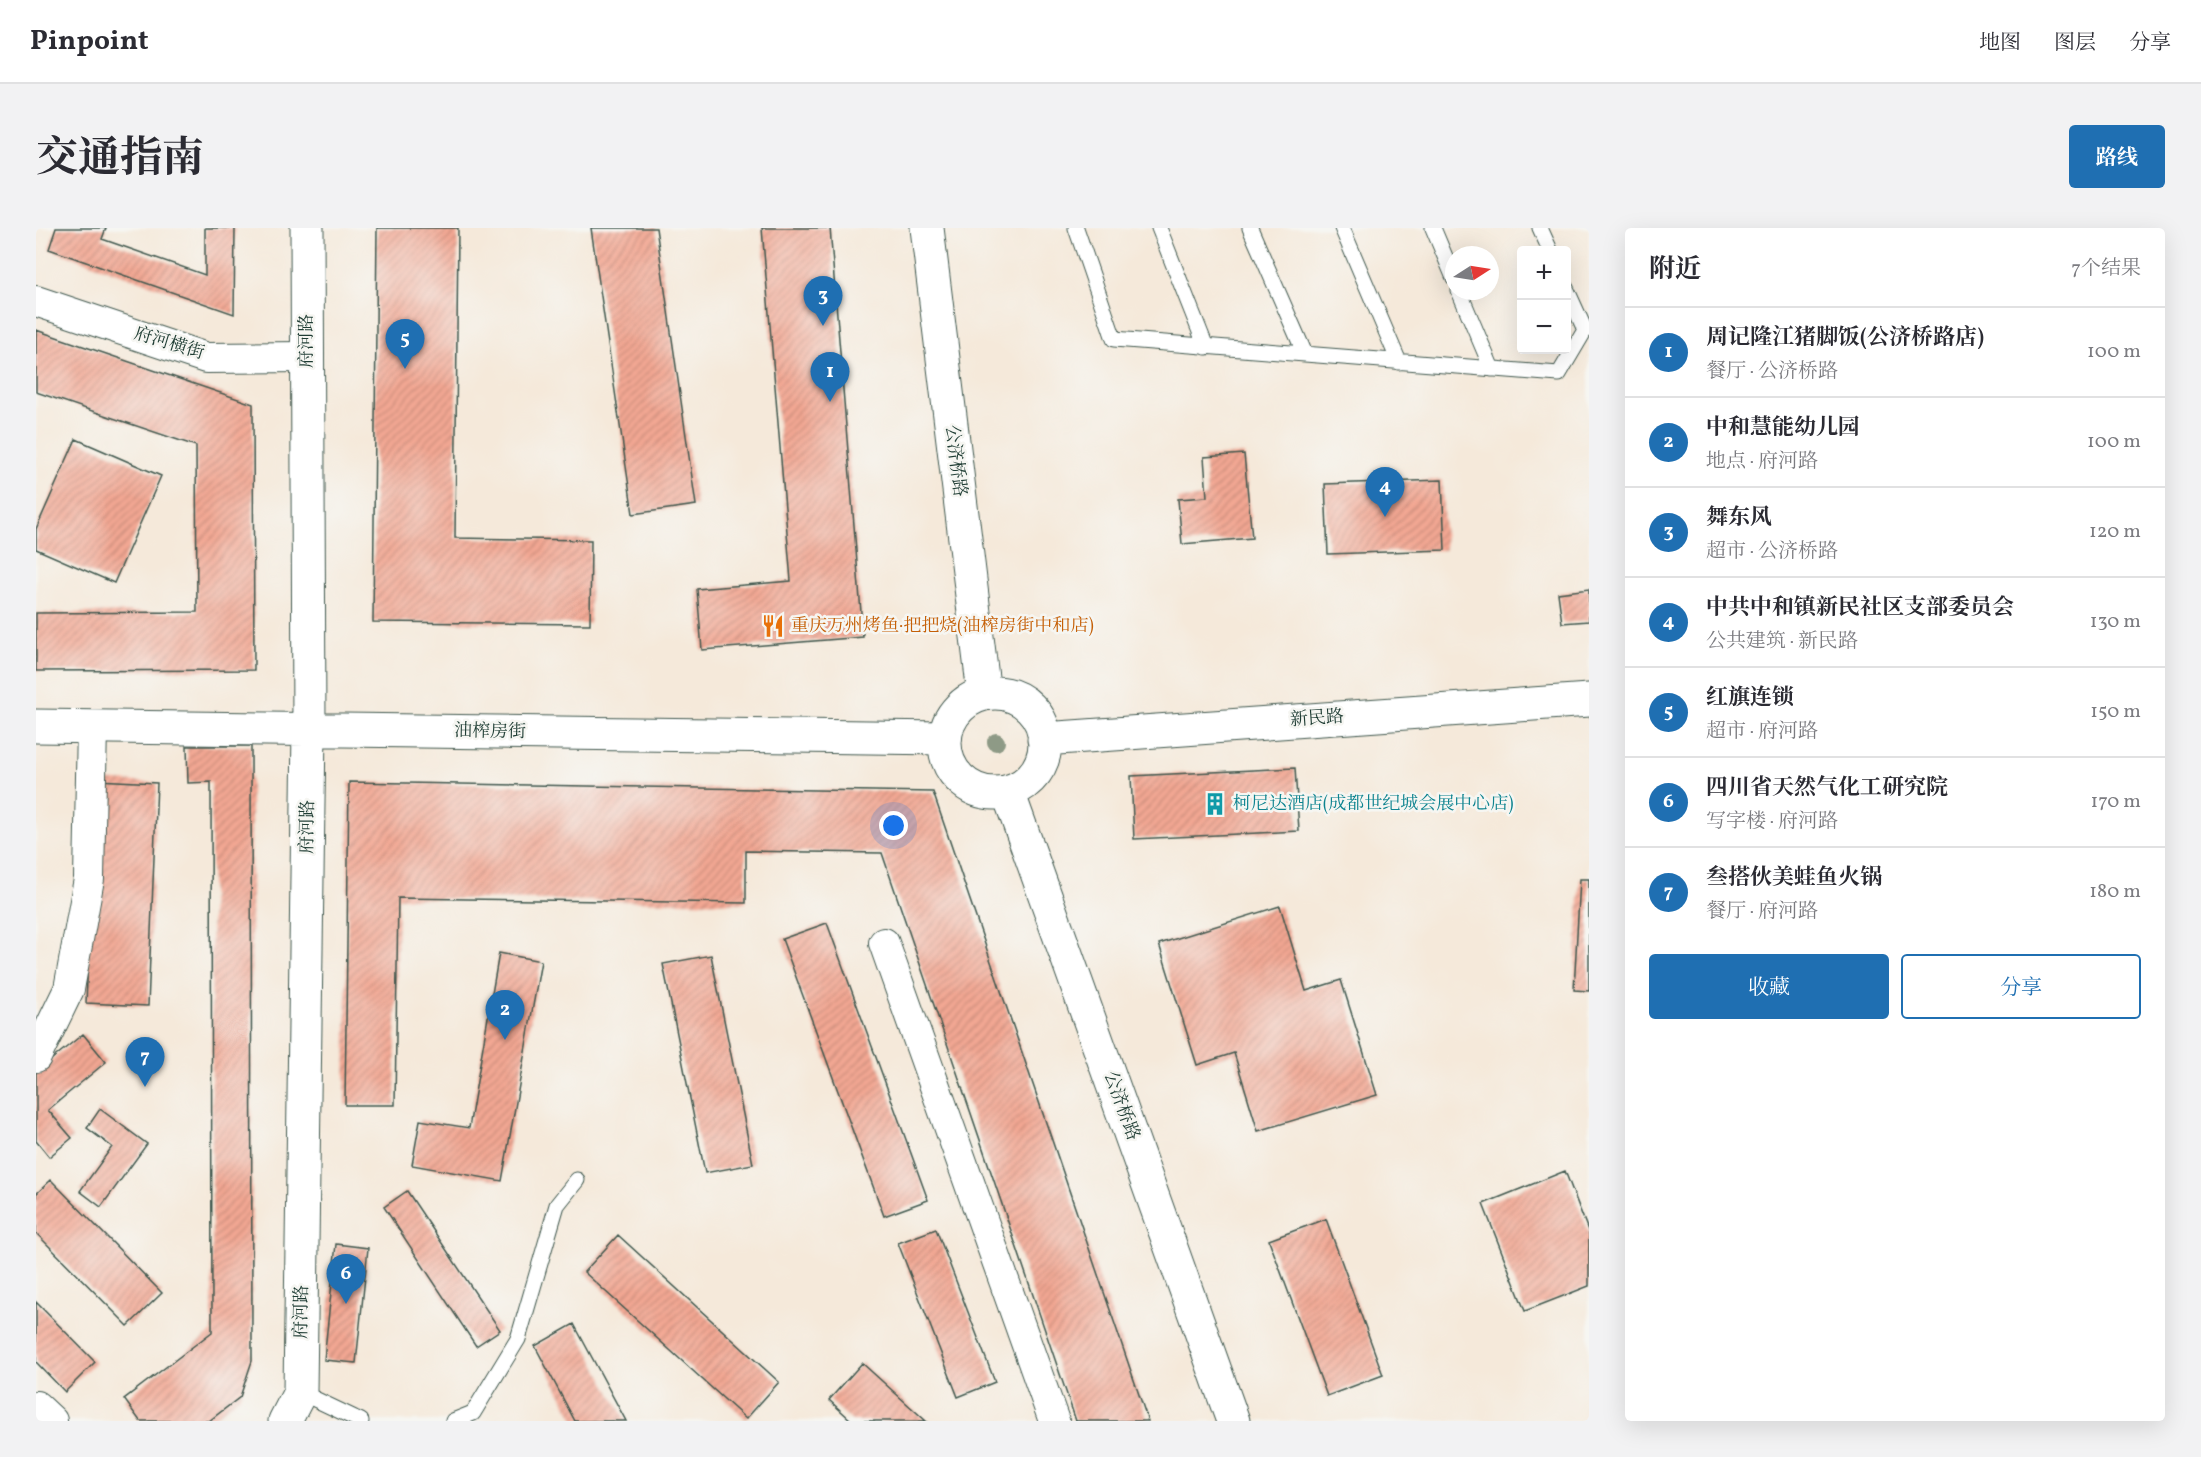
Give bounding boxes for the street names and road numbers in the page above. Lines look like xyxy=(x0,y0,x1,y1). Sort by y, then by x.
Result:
street label: 府河路 xyxy=(295,314,320,368)
street label: 府河横街 xyxy=(131,322,207,366)
street label: 公济桥路 xyxy=(938,424,972,498)
street label: 新民路 xyxy=(1289,705,1345,733)
street label: 油榨房街 xyxy=(454,719,526,745)
street label: 府河路 xyxy=(295,800,321,854)
street label: 公济桥路 xyxy=(1097,1068,1145,1144)
street label: 府河路 xyxy=(289,1285,315,1339)

